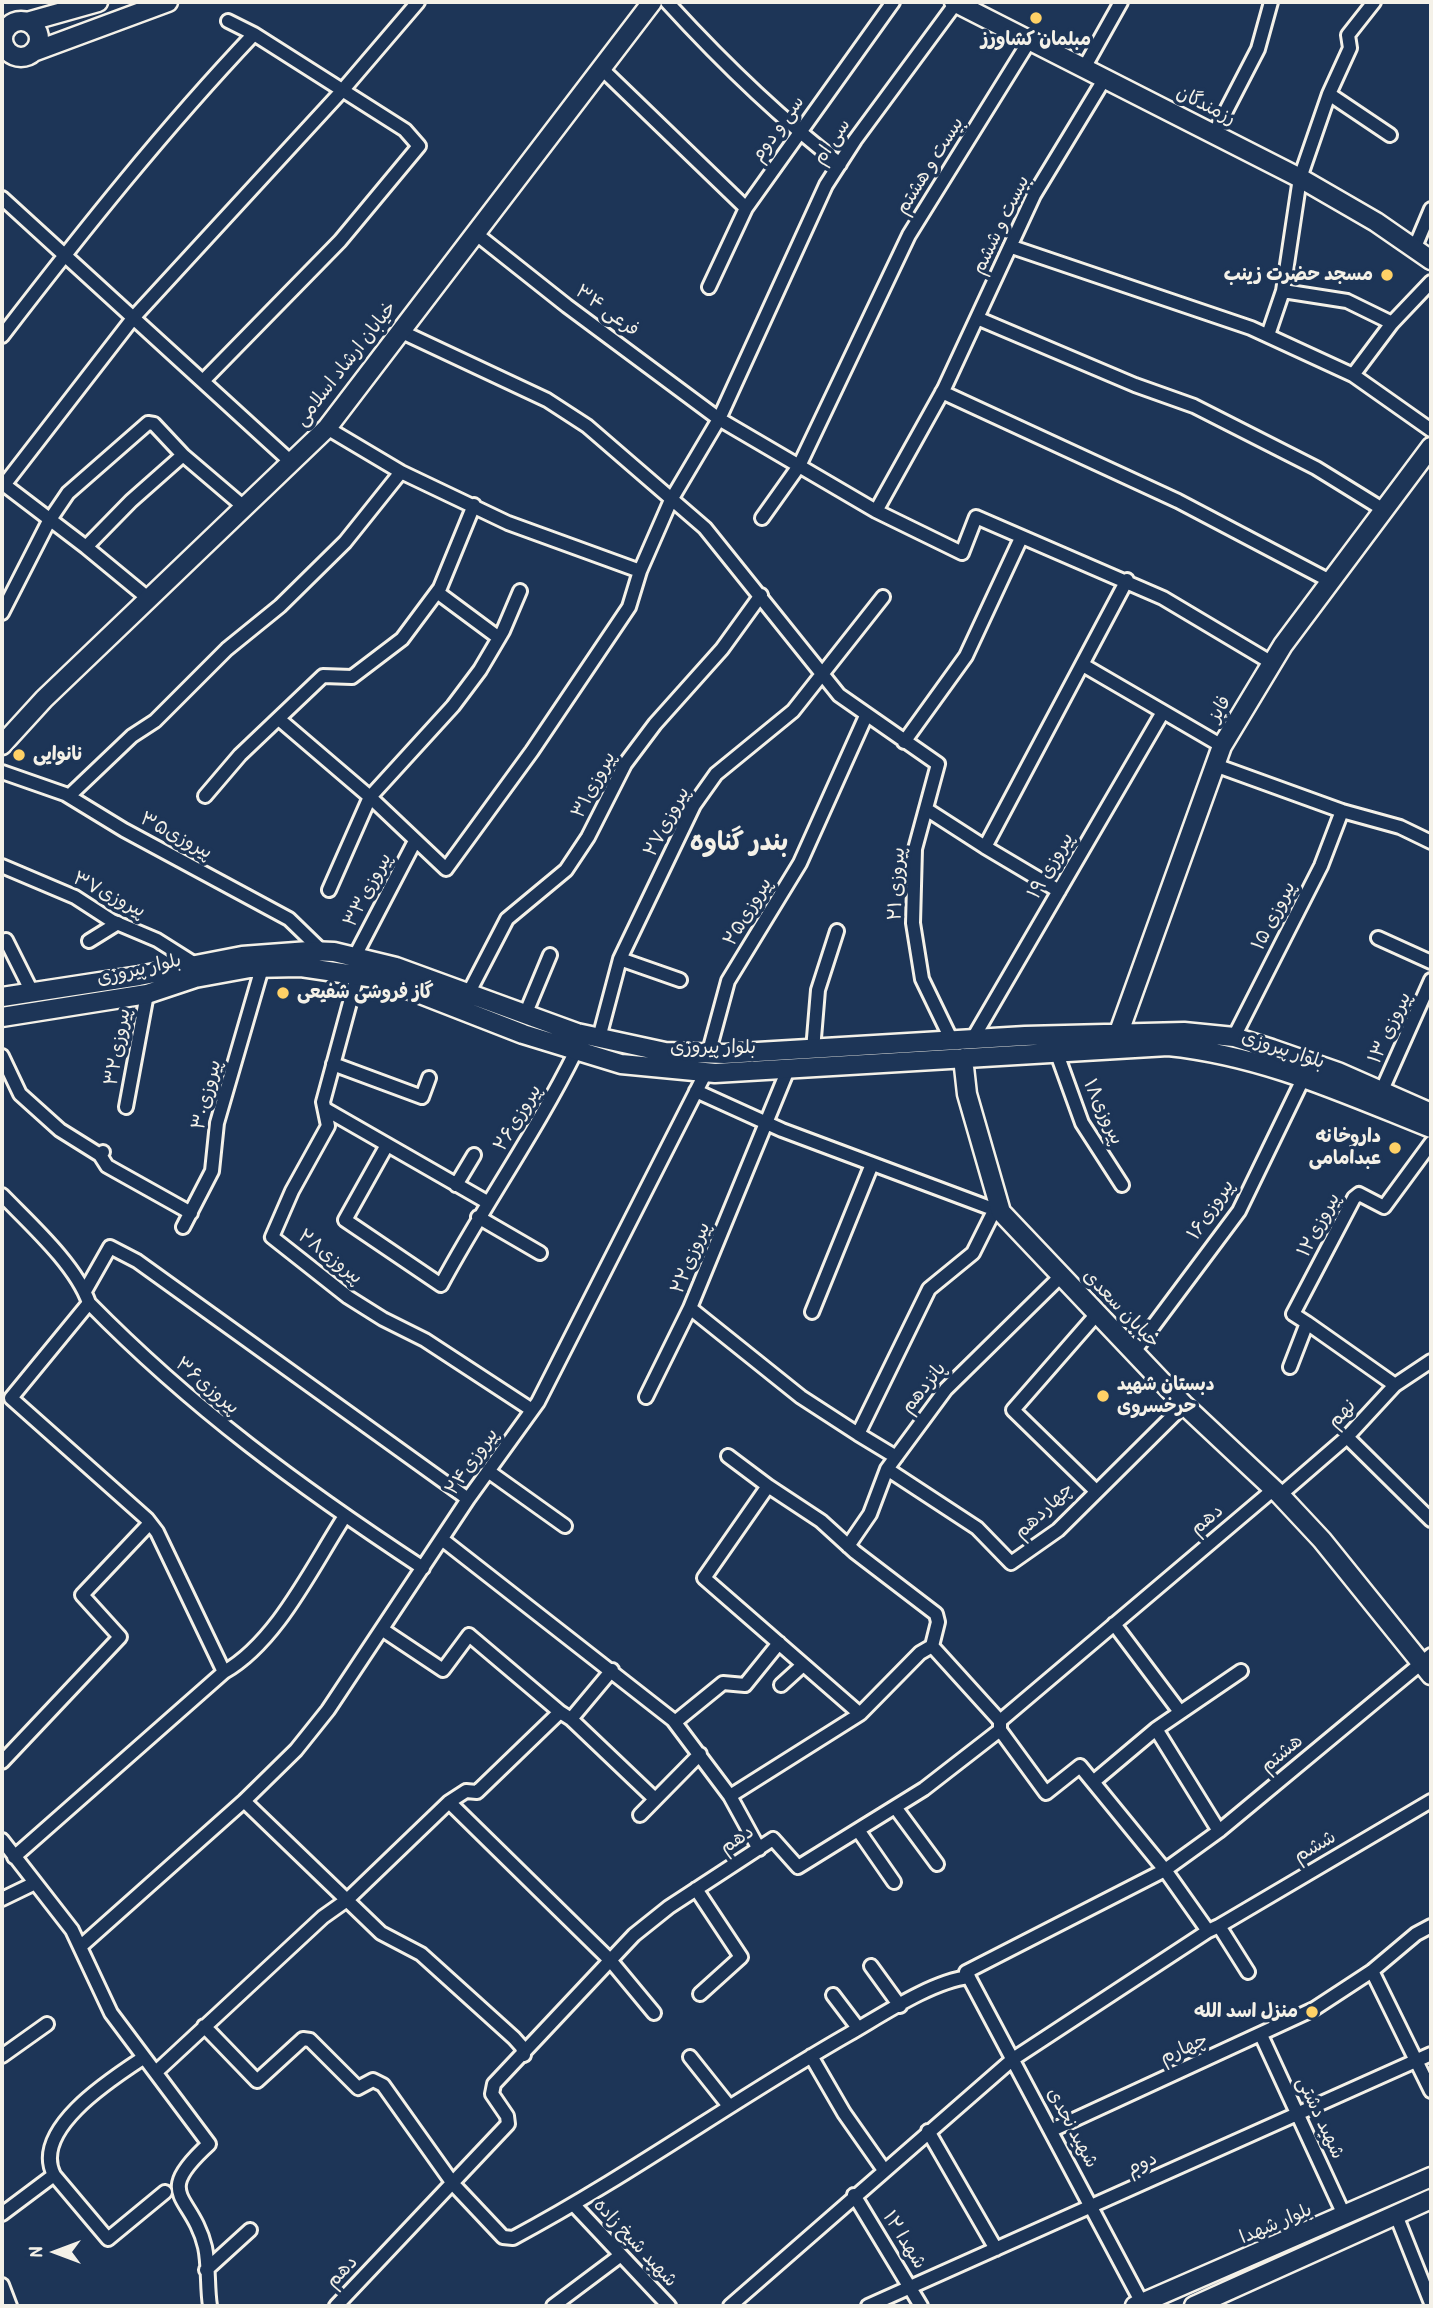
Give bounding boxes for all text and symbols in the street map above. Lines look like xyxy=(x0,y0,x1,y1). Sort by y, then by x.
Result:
marker: مبلمان کشاورز xyxy=(1028,10,1044,26)
place label: مبلمان کشاورز xyxy=(981,29,1091,51)
street label: رزمندگان xyxy=(1172,81,1240,131)
street label: سی و دوم xyxy=(746,91,810,167)
street label: بیست و هشتم xyxy=(891,113,969,219)
street label: سی ام xyxy=(808,115,856,169)
street label: بیست و ششم xyxy=(967,172,1035,278)
place label: مسجد حضرت زینب xyxy=(1224,264,1373,286)
marker: مسجد حضرت زینب xyxy=(1379,267,1395,283)
street label: فرعی ۳۴ xyxy=(571,280,643,342)
street label: خیابان ارشاد اسلامی xyxy=(290,297,402,431)
street label: فایز xyxy=(1203,692,1237,726)
place label: نانوایی xyxy=(33,744,84,766)
marker: نانوایی xyxy=(11,747,27,763)
street label: پیروزی۳۱ xyxy=(567,748,621,822)
street label: پیروزی۲۷ xyxy=(639,783,695,861)
street label: پیروزی۳۵ xyxy=(136,808,216,864)
district label: بندر گناوه xyxy=(690,827,788,859)
street label: پیروزی ۱۹ xyxy=(1023,829,1079,903)
street label: پیروزی ۲۱ xyxy=(884,847,910,921)
street label: پیروزی۳۳ xyxy=(339,849,397,931)
street label: پیروزی۳۷ xyxy=(69,867,149,923)
street label: پیروزی۲۵ xyxy=(719,874,777,950)
street label: پیروزی ۱۵ xyxy=(1247,878,1301,954)
street label: بلوار پیروزی xyxy=(95,949,183,991)
place label: گاز فروشی شفیعی xyxy=(297,982,433,1004)
marker: گاز فروشی شفیعی xyxy=(275,985,291,1001)
street label: پیروزی ۱۳ xyxy=(1364,989,1416,1067)
street label: پیروزی۳۲ xyxy=(100,1007,136,1087)
street label: بلوار پیروزی xyxy=(1239,1026,1327,1074)
street label: بلوار پیروزی xyxy=(670,1037,756,1059)
street label: پیروزی۳۰ xyxy=(187,1058,227,1132)
street label: پیروزی۱۸ xyxy=(1078,1076,1128,1148)
street label: پیروزی۲۶ xyxy=(489,1080,547,1156)
place label: داروخانه عبدامامی xyxy=(1309,1126,1381,1170)
marker: داروخانه عبدامامی xyxy=(1387,1140,1403,1156)
street label: پیروزی۱۶ xyxy=(1183,1175,1239,1245)
street label: پیروزی۱۲ xyxy=(1293,1189,1345,1261)
street label: پیروزی۲۲ xyxy=(666,1219,716,1297)
street label: پیروزی۲۸ xyxy=(293,1225,367,1289)
street label: خیابان سعدی xyxy=(1078,1265,1164,1353)
street label: پیروزی۳۶ xyxy=(170,1353,244,1419)
street label: پانزدهم xyxy=(897,1358,951,1418)
place label: دبستان شهید حرخسروی xyxy=(1117,1374,1215,1418)
marker: دبستان شهید حرخسروی xyxy=(1095,1388,1111,1404)
street label: نهم xyxy=(1323,1395,1361,1433)
street label: پیروزی۲۴ xyxy=(441,1424,503,1500)
street label: چهاردهم xyxy=(1010,1478,1078,1544)
street label: دهم xyxy=(1186,1500,1228,1540)
street label: هشتم xyxy=(1256,1730,1308,1778)
street label: دهم xyxy=(716,1821,758,1859)
street label: ششم xyxy=(1290,1826,1340,1868)
place label: منزل اسد الله xyxy=(1194,2001,1298,2023)
marker: منزل اسد الله xyxy=(1304,2004,1320,2020)
street label: چهارم xyxy=(1156,2028,1212,2070)
street label: شهید دشتی xyxy=(1291,2073,1349,2163)
street label: شهید نجدی xyxy=(1041,2084,1103,2172)
street label: دوم xyxy=(1123,2147,1161,2181)
street label: شهید شیخ زاده xyxy=(588,2194,682,2292)
street label: بلوار شهدا xyxy=(1236,2199,1316,2249)
street label: شهدا ۱۲ xyxy=(877,2207,931,2273)
north arrow xyxy=(21,2217,91,2287)
text: N xyxy=(22,2247,48,2257)
street label: دهم xyxy=(321,2251,363,2293)

